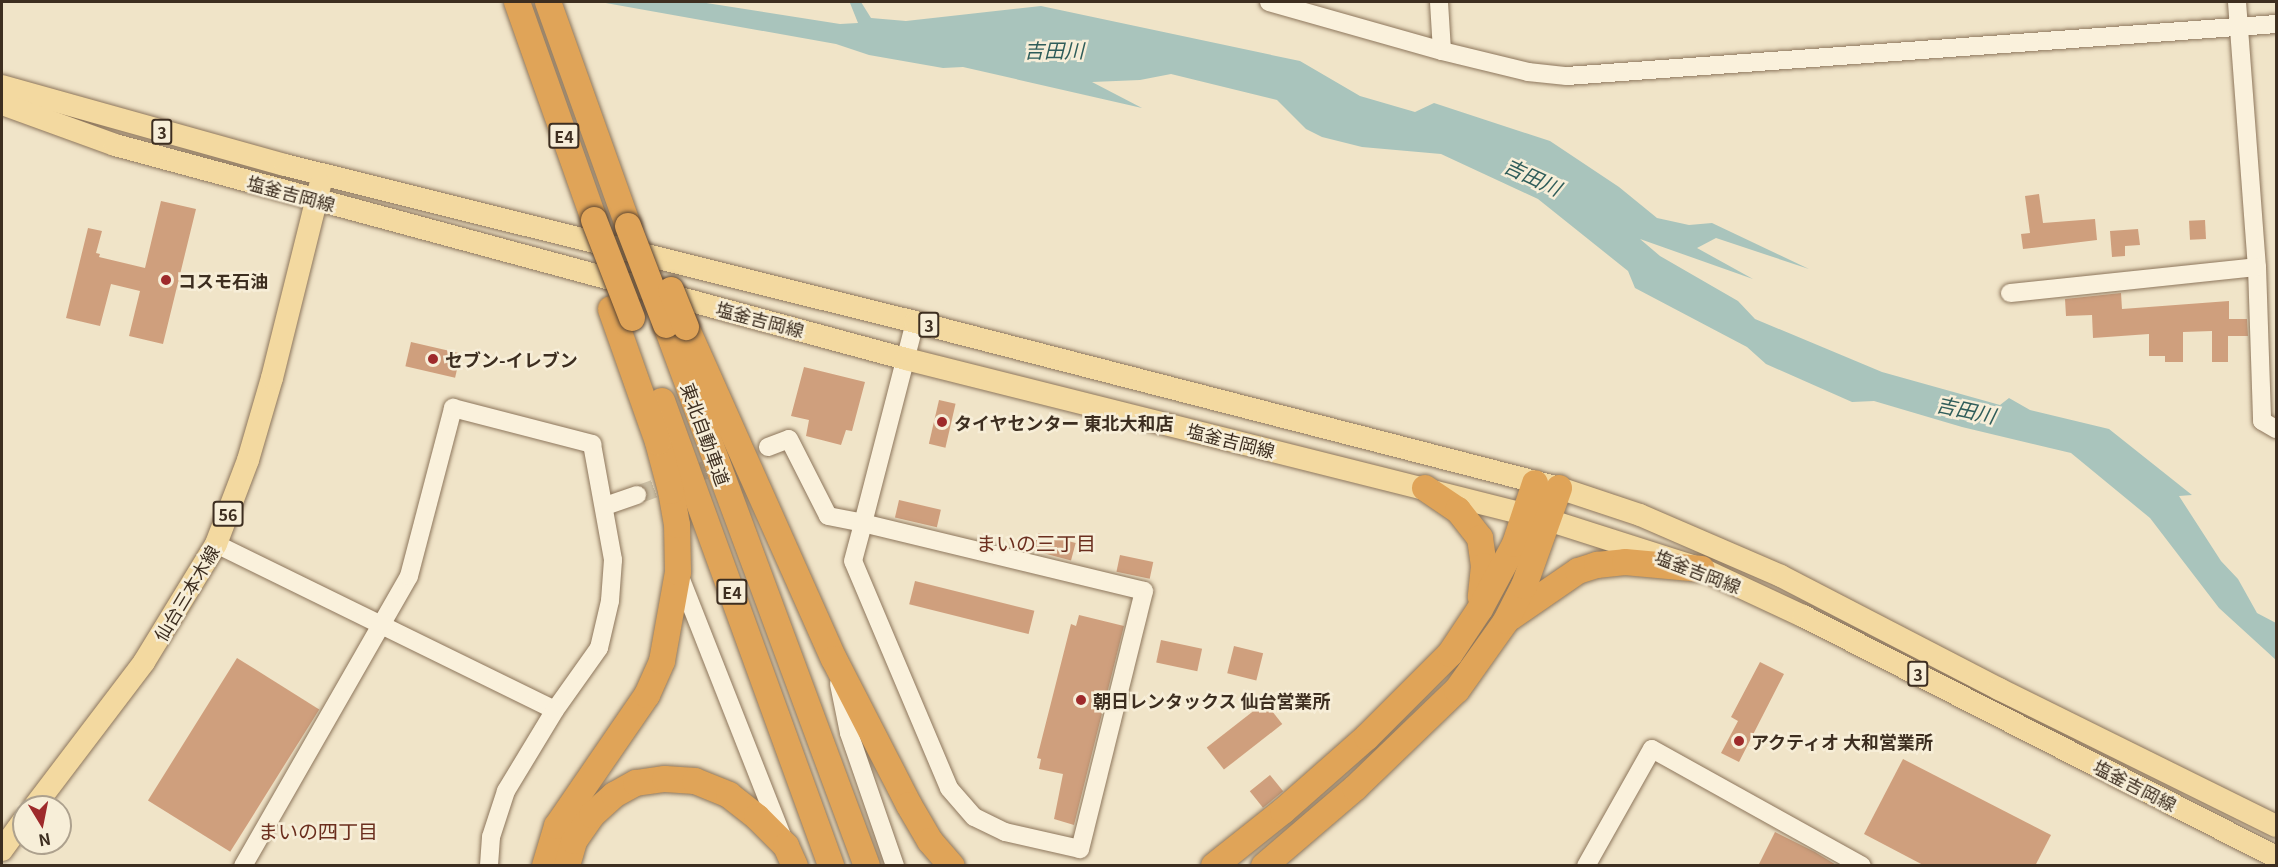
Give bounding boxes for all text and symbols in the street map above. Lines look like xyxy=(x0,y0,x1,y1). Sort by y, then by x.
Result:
water label: 吉田川 xyxy=(1024,37,1084,61)
road number: 3 xyxy=(150,119,174,145)
road number: E4 xyxy=(548,123,580,149)
water label: 吉田川 xyxy=(1501,152,1565,200)
street label: 塩釜吉岡線 xyxy=(245,171,337,215)
place label: コスモ石油 xyxy=(178,269,268,291)
marker: コスモ石油 xyxy=(159,273,173,287)
street label: 塩釜吉岡線 xyxy=(714,297,806,341)
road number: 3 xyxy=(917,312,941,338)
place label: セブン-イレブン xyxy=(445,348,578,370)
marker: セブン-イレブン xyxy=(426,352,440,366)
street label: 東北自動車道 xyxy=(677,380,735,488)
water label: 吉田川 xyxy=(1934,391,1998,427)
place label: タイヤセンター 東北大和店 xyxy=(954,411,1174,433)
marker: タイヤセンター 東北大和店 xyxy=(935,415,949,429)
street label: 塩釜吉岡線 xyxy=(1185,419,1277,461)
road number: 56 xyxy=(212,501,244,527)
district label: まいの三丁目 xyxy=(976,530,1096,554)
street label: 仙台三本木線 xyxy=(149,541,223,645)
street label: 塩釜吉岡線 xyxy=(1652,545,1744,597)
road number: E4 xyxy=(716,579,748,605)
road number: 3 xyxy=(1906,661,1930,687)
place label: 朝日レンタックス 仙台営業所 xyxy=(1093,689,1331,711)
marker: 朝日レンタックス 仙台営業所 xyxy=(1074,693,1088,707)
place label: アクティオ 大和営業所 xyxy=(1751,730,1935,752)
marker: アクティオ 大和営業所 xyxy=(1732,734,1746,748)
street label: 塩釜吉岡線 xyxy=(2090,755,2180,815)
north arrow xyxy=(12,795,72,855)
district label: まいの四丁目 xyxy=(258,818,378,842)
text: N xyxy=(37,828,53,854)

